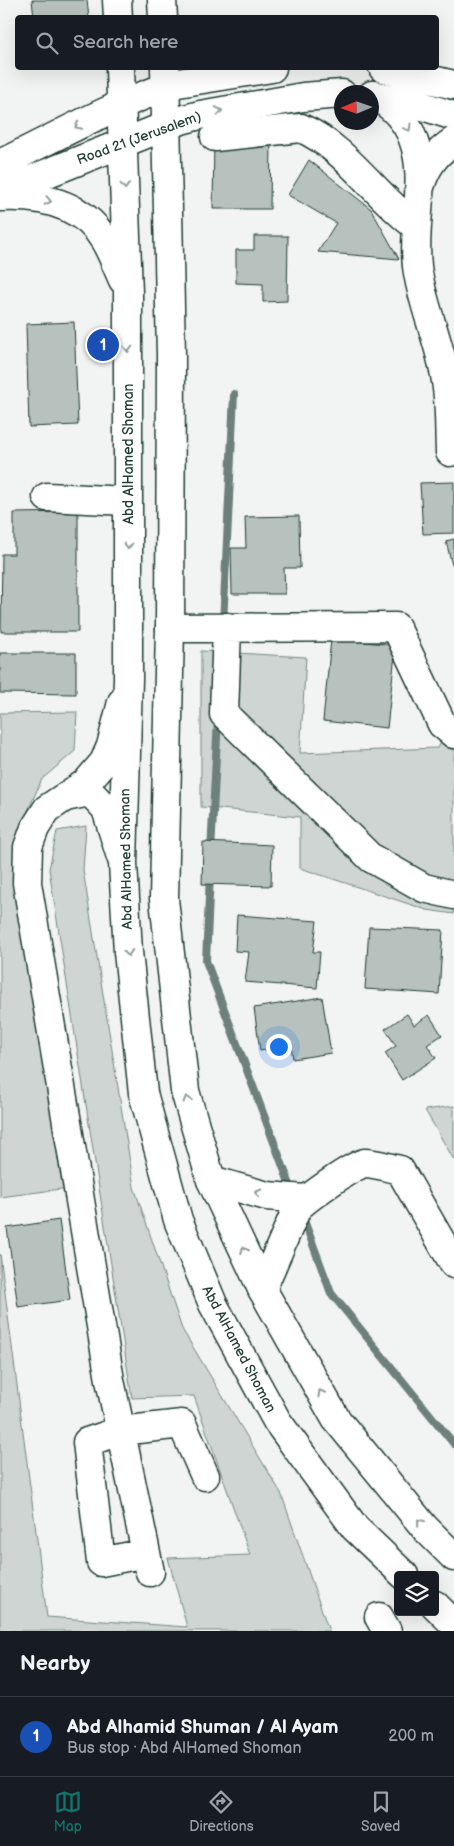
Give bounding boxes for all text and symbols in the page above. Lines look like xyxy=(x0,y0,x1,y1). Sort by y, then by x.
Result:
search box xyxy=(15,15,439,70)
icon: search xyxy=(33,29,61,57)
text: Search here xyxy=(73,31,178,54)
north arrow xyxy=(334,85,379,130)
one-way arrow xyxy=(215,107,223,117)
street label: Road 21 (Jerusalem) xyxy=(75,108,203,168)
one-way arrow xyxy=(75,120,84,130)
one-way arrow xyxy=(401,123,411,132)
one-way arrow xyxy=(119,182,130,190)
one-way arrow xyxy=(44,195,53,206)
pin: 1 xyxy=(87,326,119,364)
one-way arrow xyxy=(123,345,133,353)
street label: Abd AlHamed Shoman xyxy=(120,383,137,525)
one-way arrow xyxy=(122,542,133,550)
street label: Abd AlHamed Shoman xyxy=(116,788,136,930)
one-way arrow xyxy=(123,950,134,958)
your location xyxy=(266,1034,292,1060)
one-way arrow xyxy=(182,1095,192,1103)
one-way arrow xyxy=(254,1189,262,1199)
one-way arrow xyxy=(239,1246,250,1255)
street label: Abd AlHamed Shoman xyxy=(198,1283,280,1415)
one-way arrow xyxy=(318,1389,328,1398)
one-way arrow xyxy=(417,1519,425,1528)
map controls xyxy=(394,1571,439,1616)
button: layers xyxy=(394,1571,439,1616)
text: Nearby xyxy=(20,1651,90,1676)
text: Abd Alhamid Shuman / Al Ayam xyxy=(67,1716,338,1739)
text: 1 xyxy=(33,1727,39,1746)
text: 200 m xyxy=(388,1727,434,1746)
text: Bus stop · Abd AlHamed Shoman xyxy=(67,1739,301,1758)
tab: Map xyxy=(54,1788,82,1835)
tab: Directions xyxy=(189,1788,254,1835)
tab: Saved xyxy=(361,1788,400,1835)

